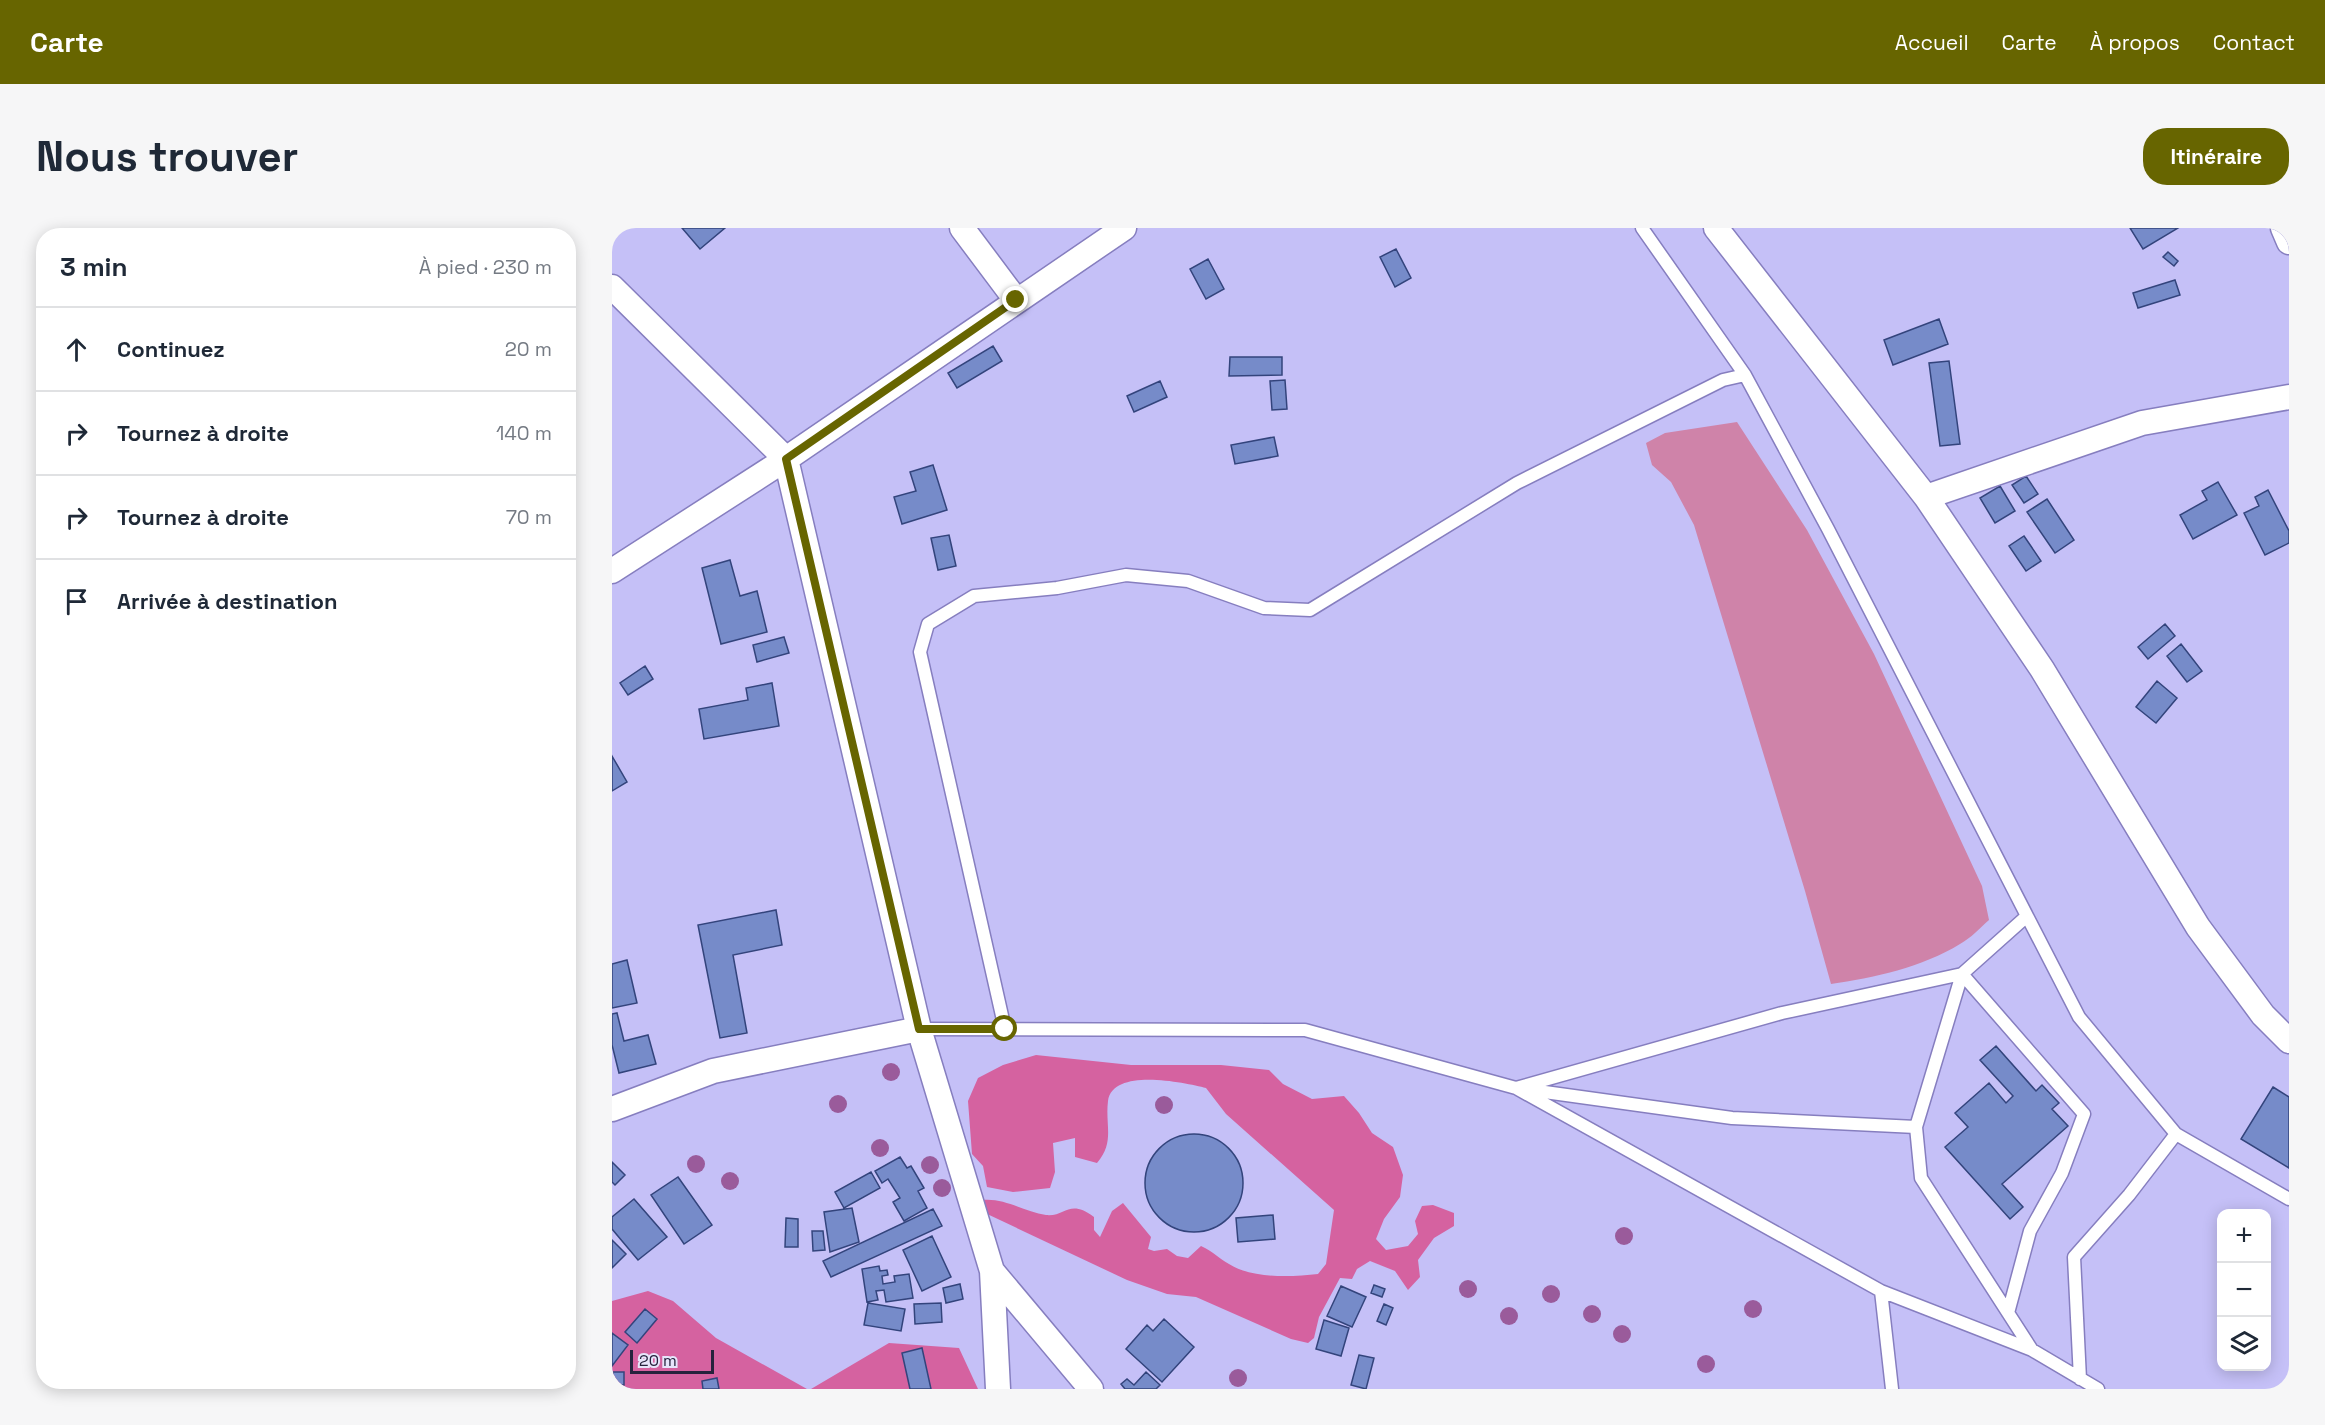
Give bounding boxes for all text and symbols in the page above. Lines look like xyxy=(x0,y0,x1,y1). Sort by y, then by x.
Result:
text: Carte xyxy=(30,24,104,60)
text: Accueil xyxy=(1895,29,1969,56)
text: Carte xyxy=(2002,29,2057,56)
text: À propos xyxy=(2090,29,2180,56)
text: Contact xyxy=(2213,29,2295,56)
button: Itinéraire xyxy=(2143,128,2289,185)
text: Nous trouver xyxy=(36,130,298,183)
text: 3 min xyxy=(60,250,128,284)
text: À pied · 230 m xyxy=(419,254,552,280)
route end xyxy=(1002,286,1028,312)
icon: ahead xyxy=(60,333,93,366)
text: Continuez xyxy=(117,335,225,363)
text: 20 m xyxy=(505,336,552,362)
icon: right xyxy=(60,417,93,450)
text: Tournez à droite xyxy=(117,419,289,447)
text: 140 m xyxy=(496,420,552,446)
icon: right xyxy=(60,501,93,534)
text: Tournez à droite xyxy=(117,503,289,531)
text: 70 m xyxy=(506,504,552,530)
icon: arrive xyxy=(60,585,93,618)
text: Arrivée à destination xyxy=(117,587,338,615)
route start xyxy=(991,1015,1017,1041)
map controls xyxy=(2217,1209,2271,1371)
button: + xyxy=(2217,1209,2271,1263)
button: − xyxy=(2217,1263,2271,1317)
button: layers xyxy=(2217,1317,2271,1371)
scale bar xyxy=(630,1347,714,1374)
text: 20 m xyxy=(639,1350,677,1371)

